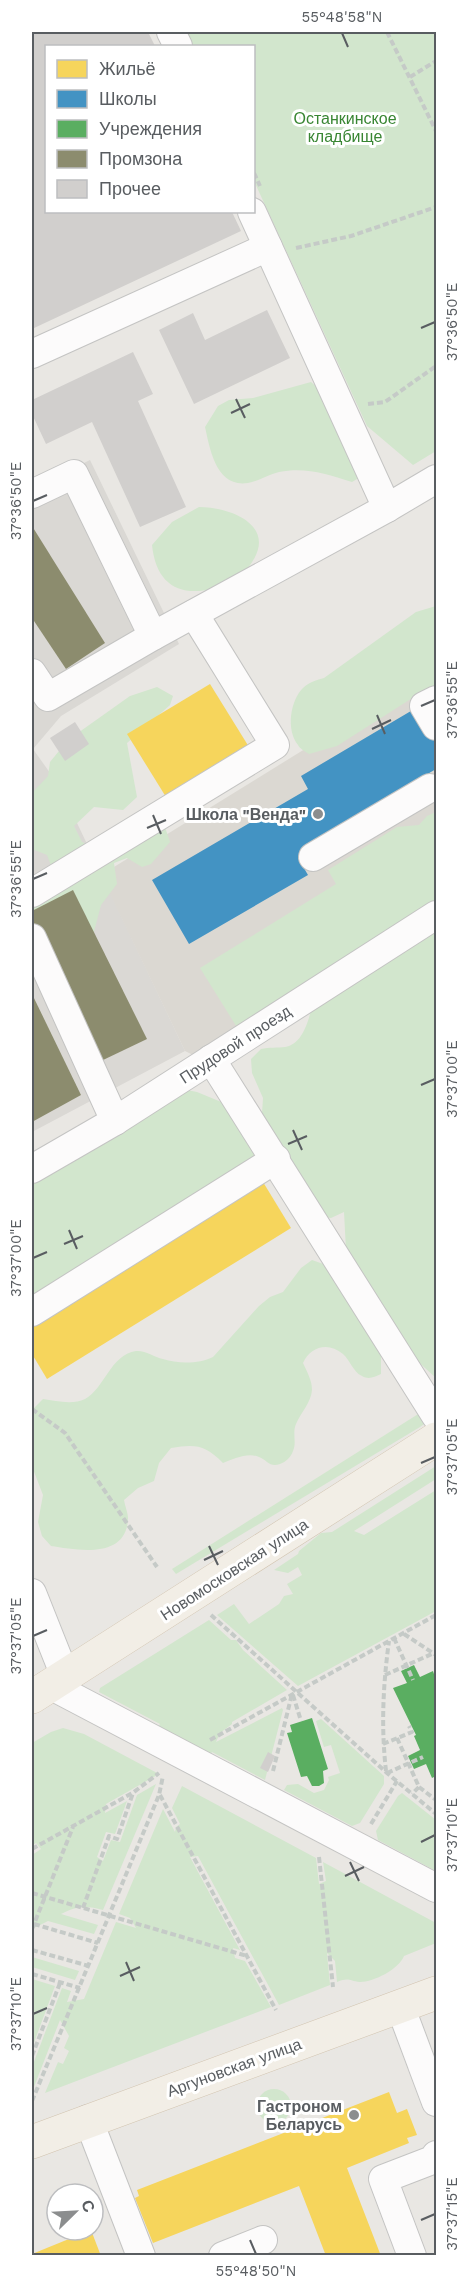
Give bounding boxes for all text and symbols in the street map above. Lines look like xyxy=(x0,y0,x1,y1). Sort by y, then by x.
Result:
text: 55°48'58"N xyxy=(302,8,382,26)
legend xyxy=(45,45,255,213)
text: Жильё xyxy=(99,58,156,79)
text: Школы xyxy=(99,88,157,109)
park label: Останкинское кладбище xyxy=(293,109,397,146)
text: Учреждения xyxy=(99,118,202,139)
text: Промзона xyxy=(99,148,183,169)
text: Прочее xyxy=(99,178,161,199)
text: 37°36'50"E xyxy=(443,283,461,361)
text: 37°36'50"E xyxy=(7,462,25,540)
text: 37°36'55"E xyxy=(443,661,461,739)
place label: Школа "Венда" xyxy=(186,805,306,824)
marker: Школа "Венда" xyxy=(311,807,325,821)
text: 37°36'55"E xyxy=(7,840,25,918)
street label: Прудовой проезд xyxy=(176,1001,295,1087)
text: 37°37'00"E xyxy=(443,1040,461,1118)
text: 37°37'00"E xyxy=(7,1219,25,1297)
text: 37°37'05"E xyxy=(443,1418,461,1496)
street label: Новомосковская улица xyxy=(157,1514,312,1624)
text: 37°37'05"E xyxy=(7,1597,25,1675)
text: 37°37'10"E xyxy=(443,1798,461,1872)
text: 37°37'10"E xyxy=(7,1977,25,2051)
street label: Аргуновская улица xyxy=(164,2034,304,2101)
place label: Гастроном Беларусь xyxy=(257,2097,342,2134)
marker: Гастроном Беларусь xyxy=(347,2108,361,2122)
text: 37°37'15"E xyxy=(443,2177,461,2251)
north arrow xyxy=(45,2182,105,2242)
text: С xyxy=(77,2197,99,2216)
text: 55°48'50"N xyxy=(215,2262,297,2280)

